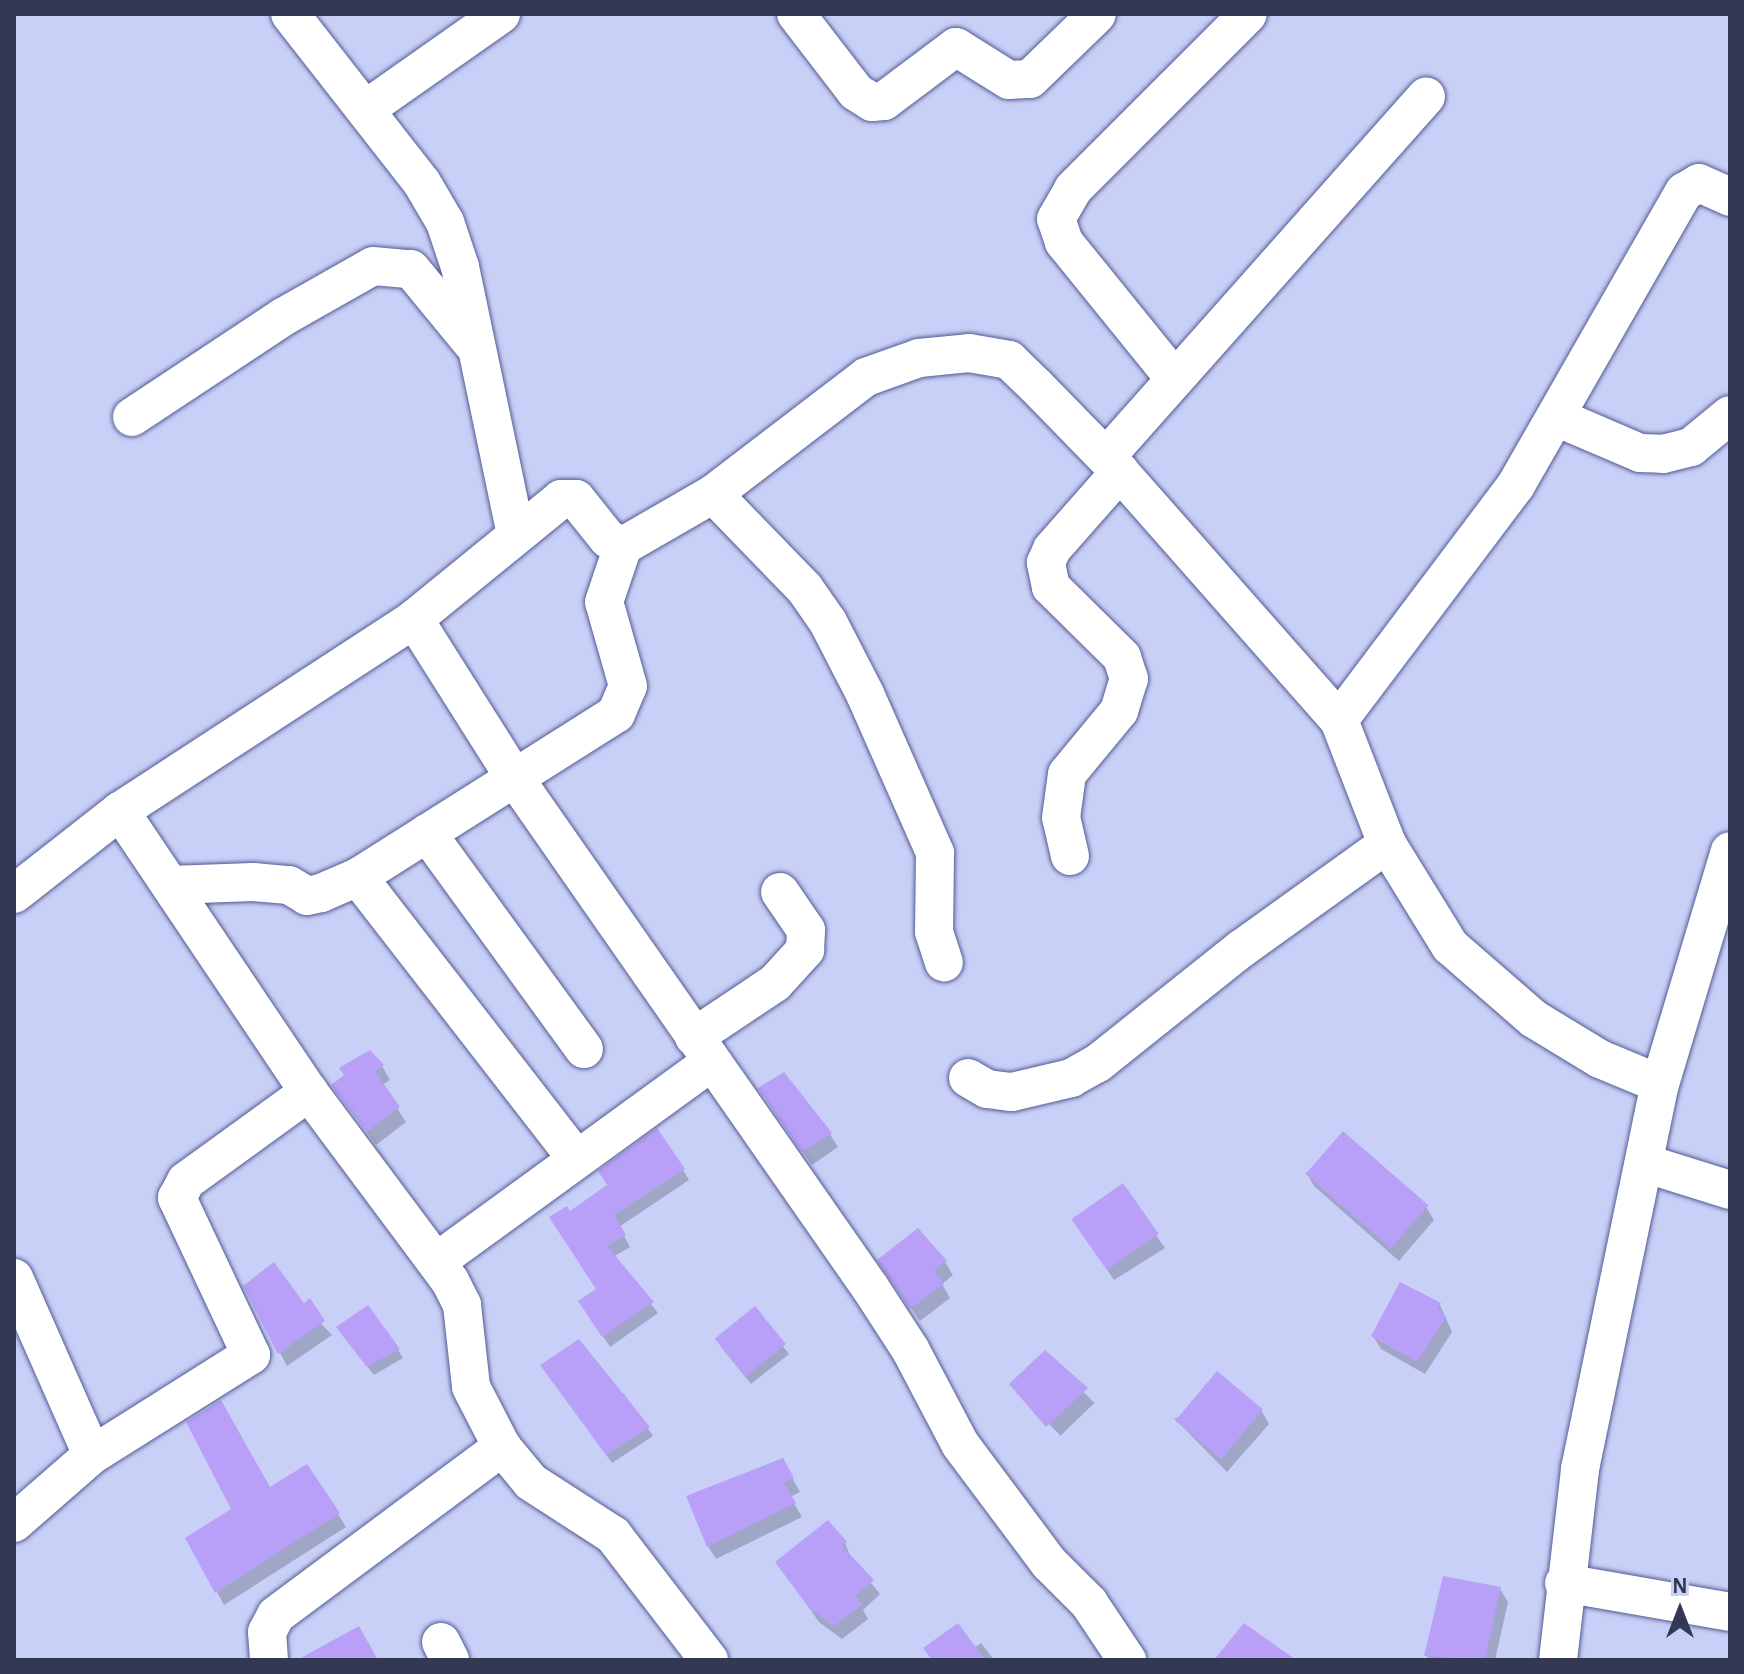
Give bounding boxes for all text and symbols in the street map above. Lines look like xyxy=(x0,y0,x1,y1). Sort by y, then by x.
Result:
north arrow xyxy=(1640,1570,1720,1650)
text: N xyxy=(1672,1575,1688,1597)

